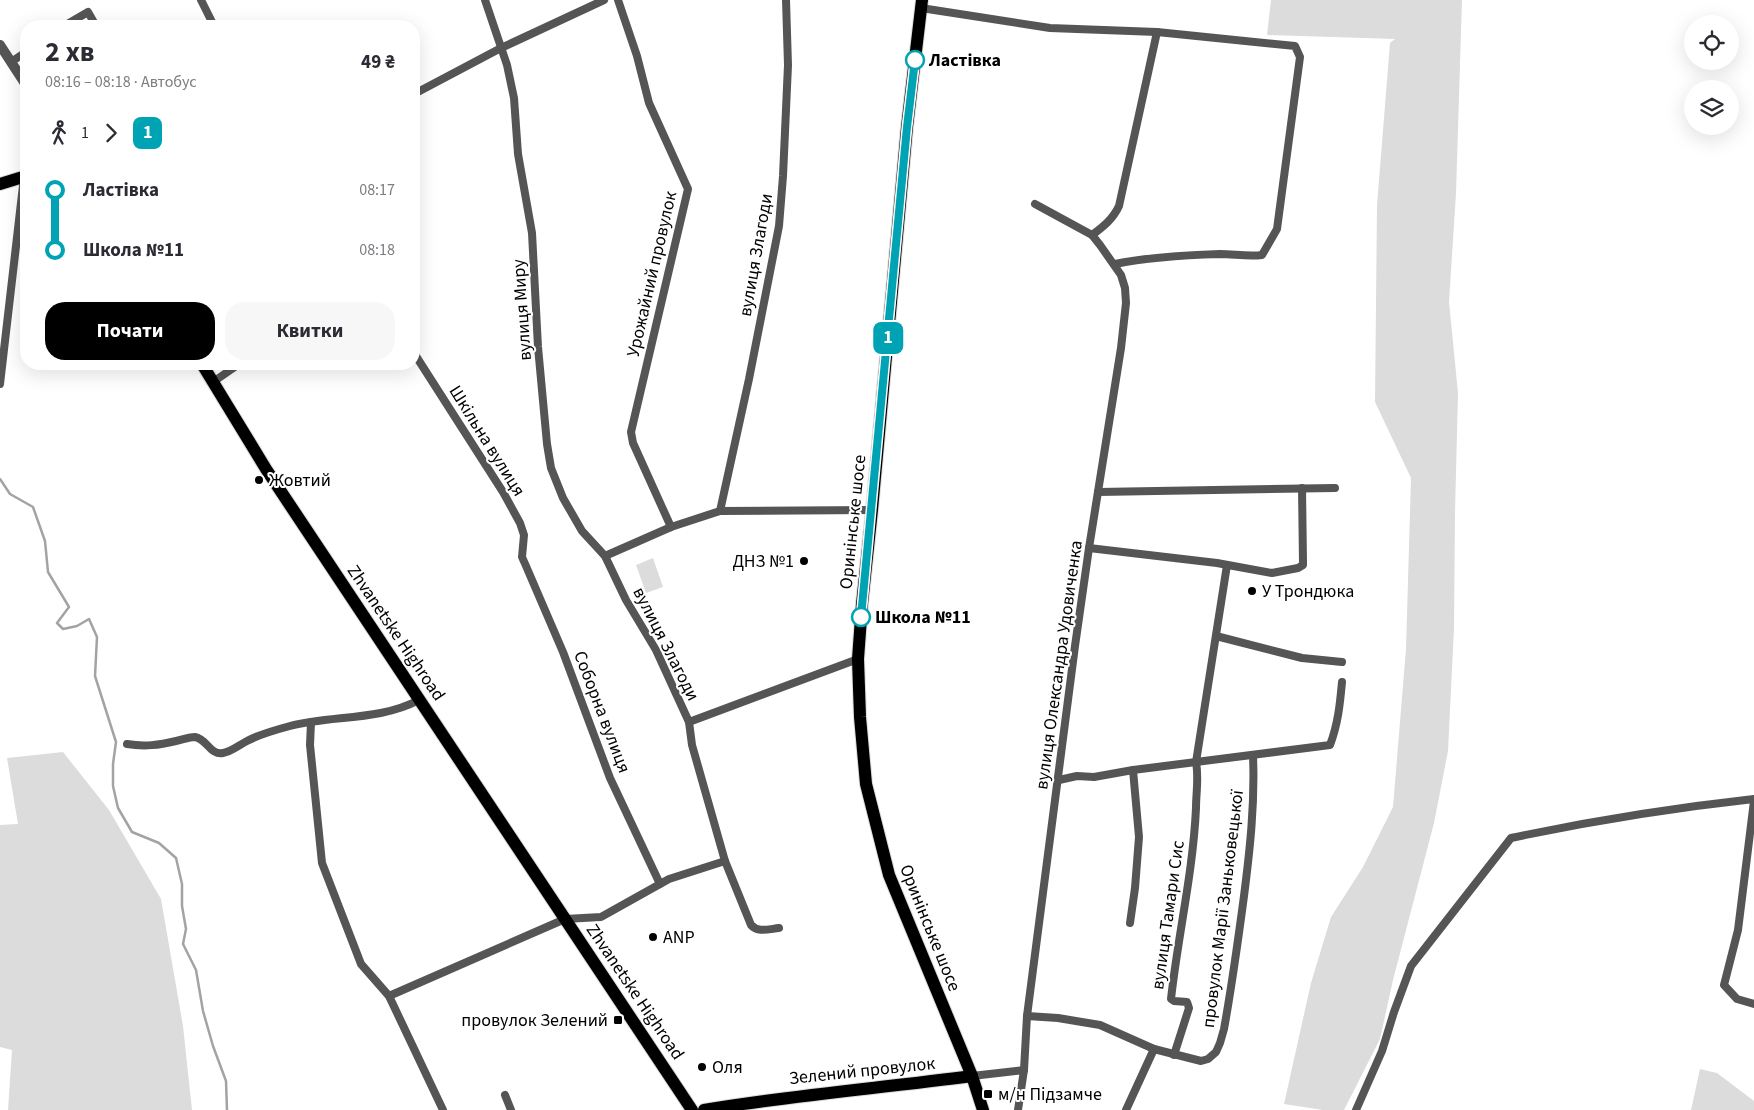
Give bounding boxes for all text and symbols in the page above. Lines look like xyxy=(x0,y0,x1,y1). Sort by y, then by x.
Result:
map controls xyxy=(1684,15,1739,135)
button: locate xyxy=(1684,15,1739,70)
text: 2 хв xyxy=(45,32,95,72)
place label: Ластівка xyxy=(928,48,1001,73)
text: 49 ₴ xyxy=(361,49,395,76)
marker: Ластівка xyxy=(905,50,925,70)
text: 08:16 – 08:18 · Автобус xyxy=(45,71,197,93)
button: layers xyxy=(1684,80,1739,135)
icon: walk xyxy=(45,119,73,147)
icon: forward xyxy=(97,119,125,147)
text: 1 xyxy=(143,120,152,145)
text: 1 xyxy=(81,122,89,144)
text: Ластівка xyxy=(83,177,159,204)
text: 08:17 xyxy=(359,179,395,201)
street label: Урожайний провулок xyxy=(621,189,683,359)
street label: вулиця Злагоди xyxy=(733,191,779,319)
text: Школа №11 xyxy=(83,237,184,264)
text: 08:18 xyxy=(359,239,395,261)
street label: вулиця Миру xyxy=(506,258,538,362)
button: Почати xyxy=(45,302,215,360)
button: Квитки xyxy=(225,302,395,360)
line badge: 1 xyxy=(872,322,904,354)
text: 1 xyxy=(883,325,893,350)
street label: Шкільна вулиця xyxy=(443,381,531,501)
street label: Оринінське шосе xyxy=(834,454,872,590)
place label: Жовтий xyxy=(269,468,331,493)
marker: Жовтий xyxy=(253,474,265,486)
street label: вулиця Олександра Удовиченка xyxy=(1029,539,1089,791)
place label: ДНЗ №1 xyxy=(732,549,794,574)
marker: ДНЗ №1 xyxy=(798,555,810,567)
street label: Zhvanetske Highroad xyxy=(341,560,451,706)
place label: У Трондюка xyxy=(1262,579,1354,604)
street label: вулиця Злагоди xyxy=(627,583,705,705)
marker: У Трондюка xyxy=(1246,585,1258,597)
place label: Школа №11 xyxy=(875,605,971,630)
marker: Школа №11 xyxy=(851,607,871,627)
street label: Соборна вулиця xyxy=(567,647,637,777)
street label: провулок Марії Заньковецької xyxy=(1196,788,1250,1029)
street label: вулиця Тамари Сис xyxy=(1145,839,1191,991)
street label: Оринінське шосе xyxy=(893,861,967,995)
street label: Zhvanetske Highroad xyxy=(580,919,690,1065)
place label: ANP xyxy=(663,925,695,950)
marker: ANP xyxy=(647,931,659,943)
place label: провулок Зелений xyxy=(461,1008,608,1033)
marker: провулок Зелений xyxy=(612,1014,624,1026)
street label: Зелений провулок xyxy=(788,1051,936,1091)
place label: Оля xyxy=(712,1055,743,1080)
marker: Оля xyxy=(696,1061,708,1073)
place label: м/н Підзамче xyxy=(998,1082,1102,1107)
marker: м/н Підзамче xyxy=(982,1088,994,1100)

